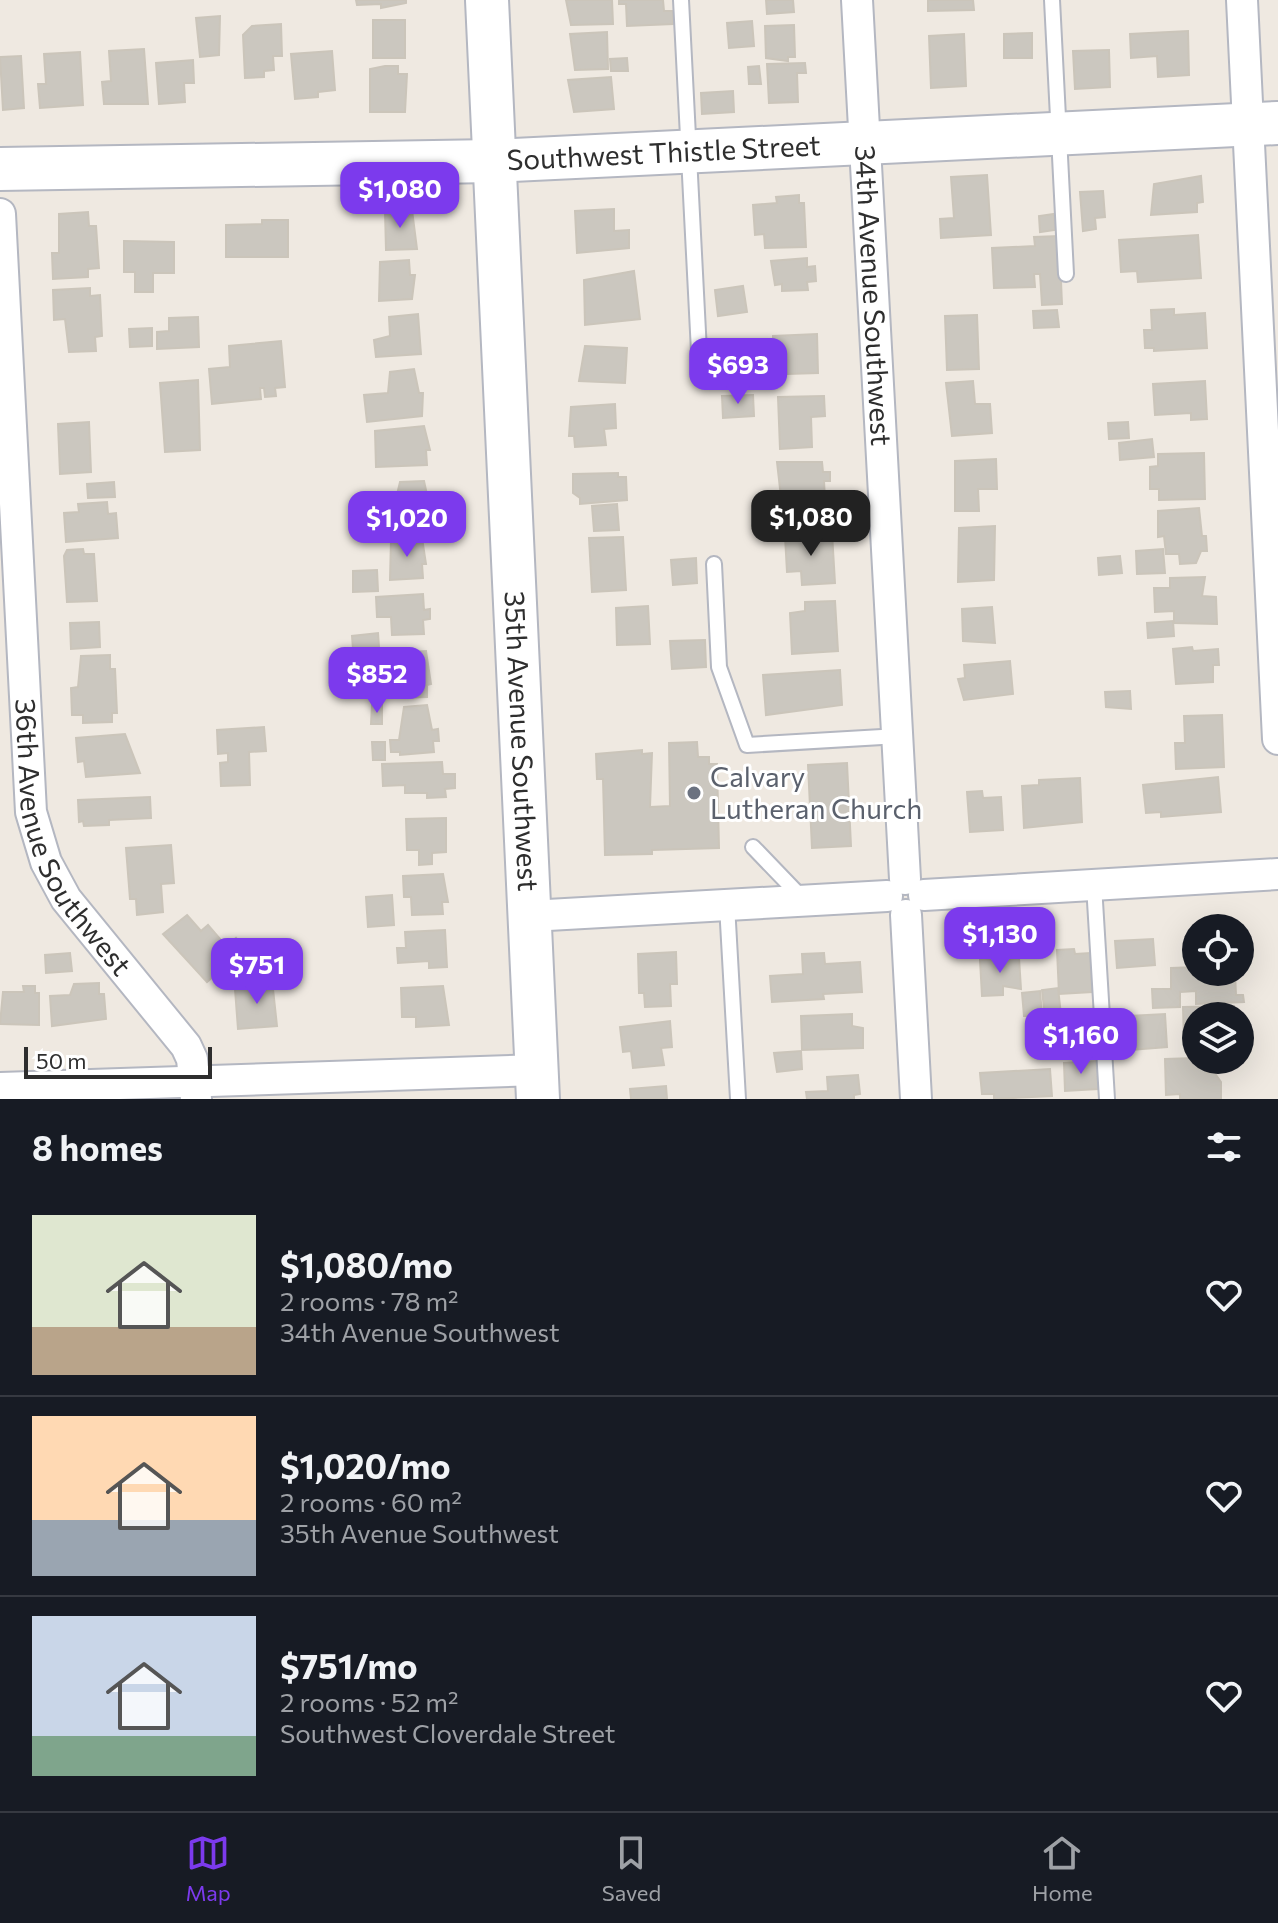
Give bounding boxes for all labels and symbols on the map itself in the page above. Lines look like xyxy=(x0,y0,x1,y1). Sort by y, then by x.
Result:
street label: Southwest Thistle Street xyxy=(506,127,821,176)
street label: 34th Avenue Southwest xyxy=(849,144,899,447)
pin: $1,080 xyxy=(335,162,465,230)
pin: $693 xyxy=(691,338,785,406)
pin: $1,080 xyxy=(746,490,876,558)
pin: $1,020 xyxy=(342,491,472,559)
street label: 35th Avenue Southwest xyxy=(498,590,546,892)
pin: $852 xyxy=(330,647,424,715)
street label: 36th Avenue Southwest xyxy=(9,698,139,982)
place label: Calvary Lutheran Church xyxy=(710,759,922,825)
marker: Calvary Lutheran Church xyxy=(685,784,703,802)
pin: $1,130 xyxy=(935,907,1065,975)
pin: $751 xyxy=(210,938,304,1006)
pin: $1,160 xyxy=(1016,1008,1146,1076)
scale bar xyxy=(24,1043,212,1079)

